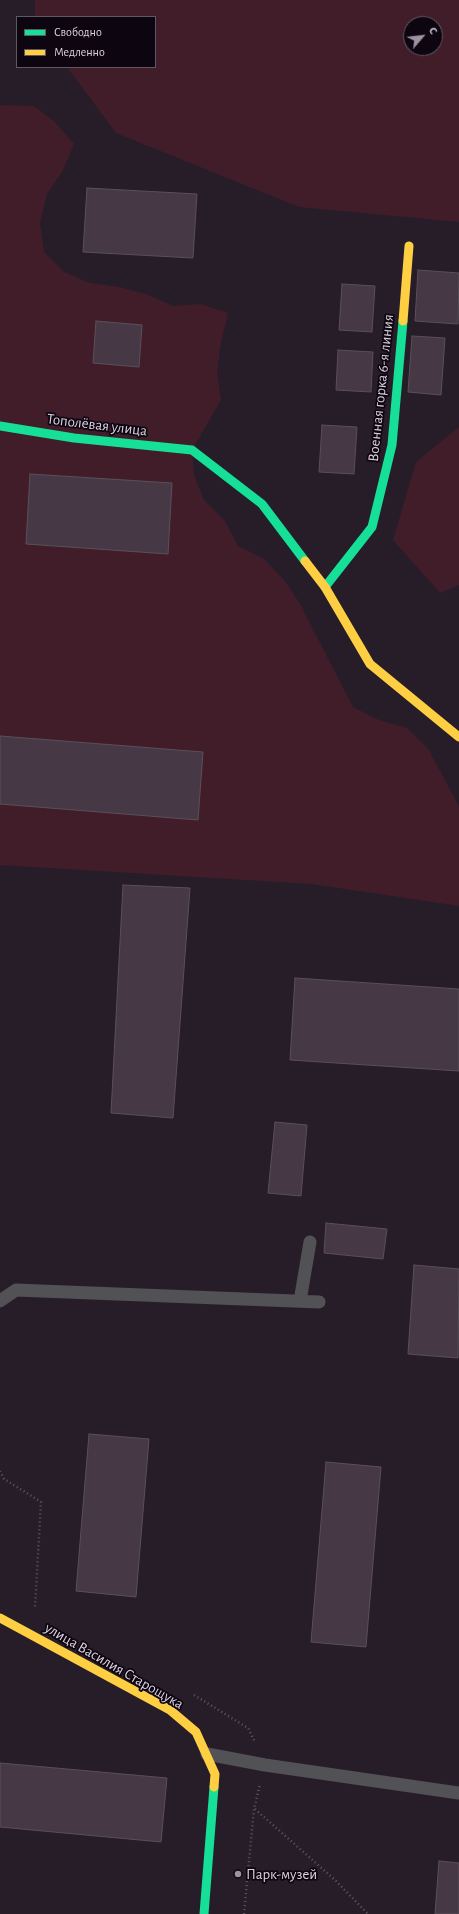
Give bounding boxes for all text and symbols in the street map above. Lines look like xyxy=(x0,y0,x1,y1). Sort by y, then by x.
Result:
legend xyxy=(16,16,156,68)
north arrow xyxy=(403,16,443,56)
text: С xyxy=(427,25,439,36)
text: Свободно xyxy=(54,26,102,38)
text: Медленно xyxy=(54,46,105,58)
street label: Военная горка 6-я линия xyxy=(364,313,398,463)
street label: Тополёвая улица xyxy=(46,410,148,440)
street label: улица Василия Старощука xyxy=(41,1619,187,1713)
place label: Парк-музей xyxy=(246,1865,317,1883)
marker: Парк-музей xyxy=(233,1869,243,1879)

